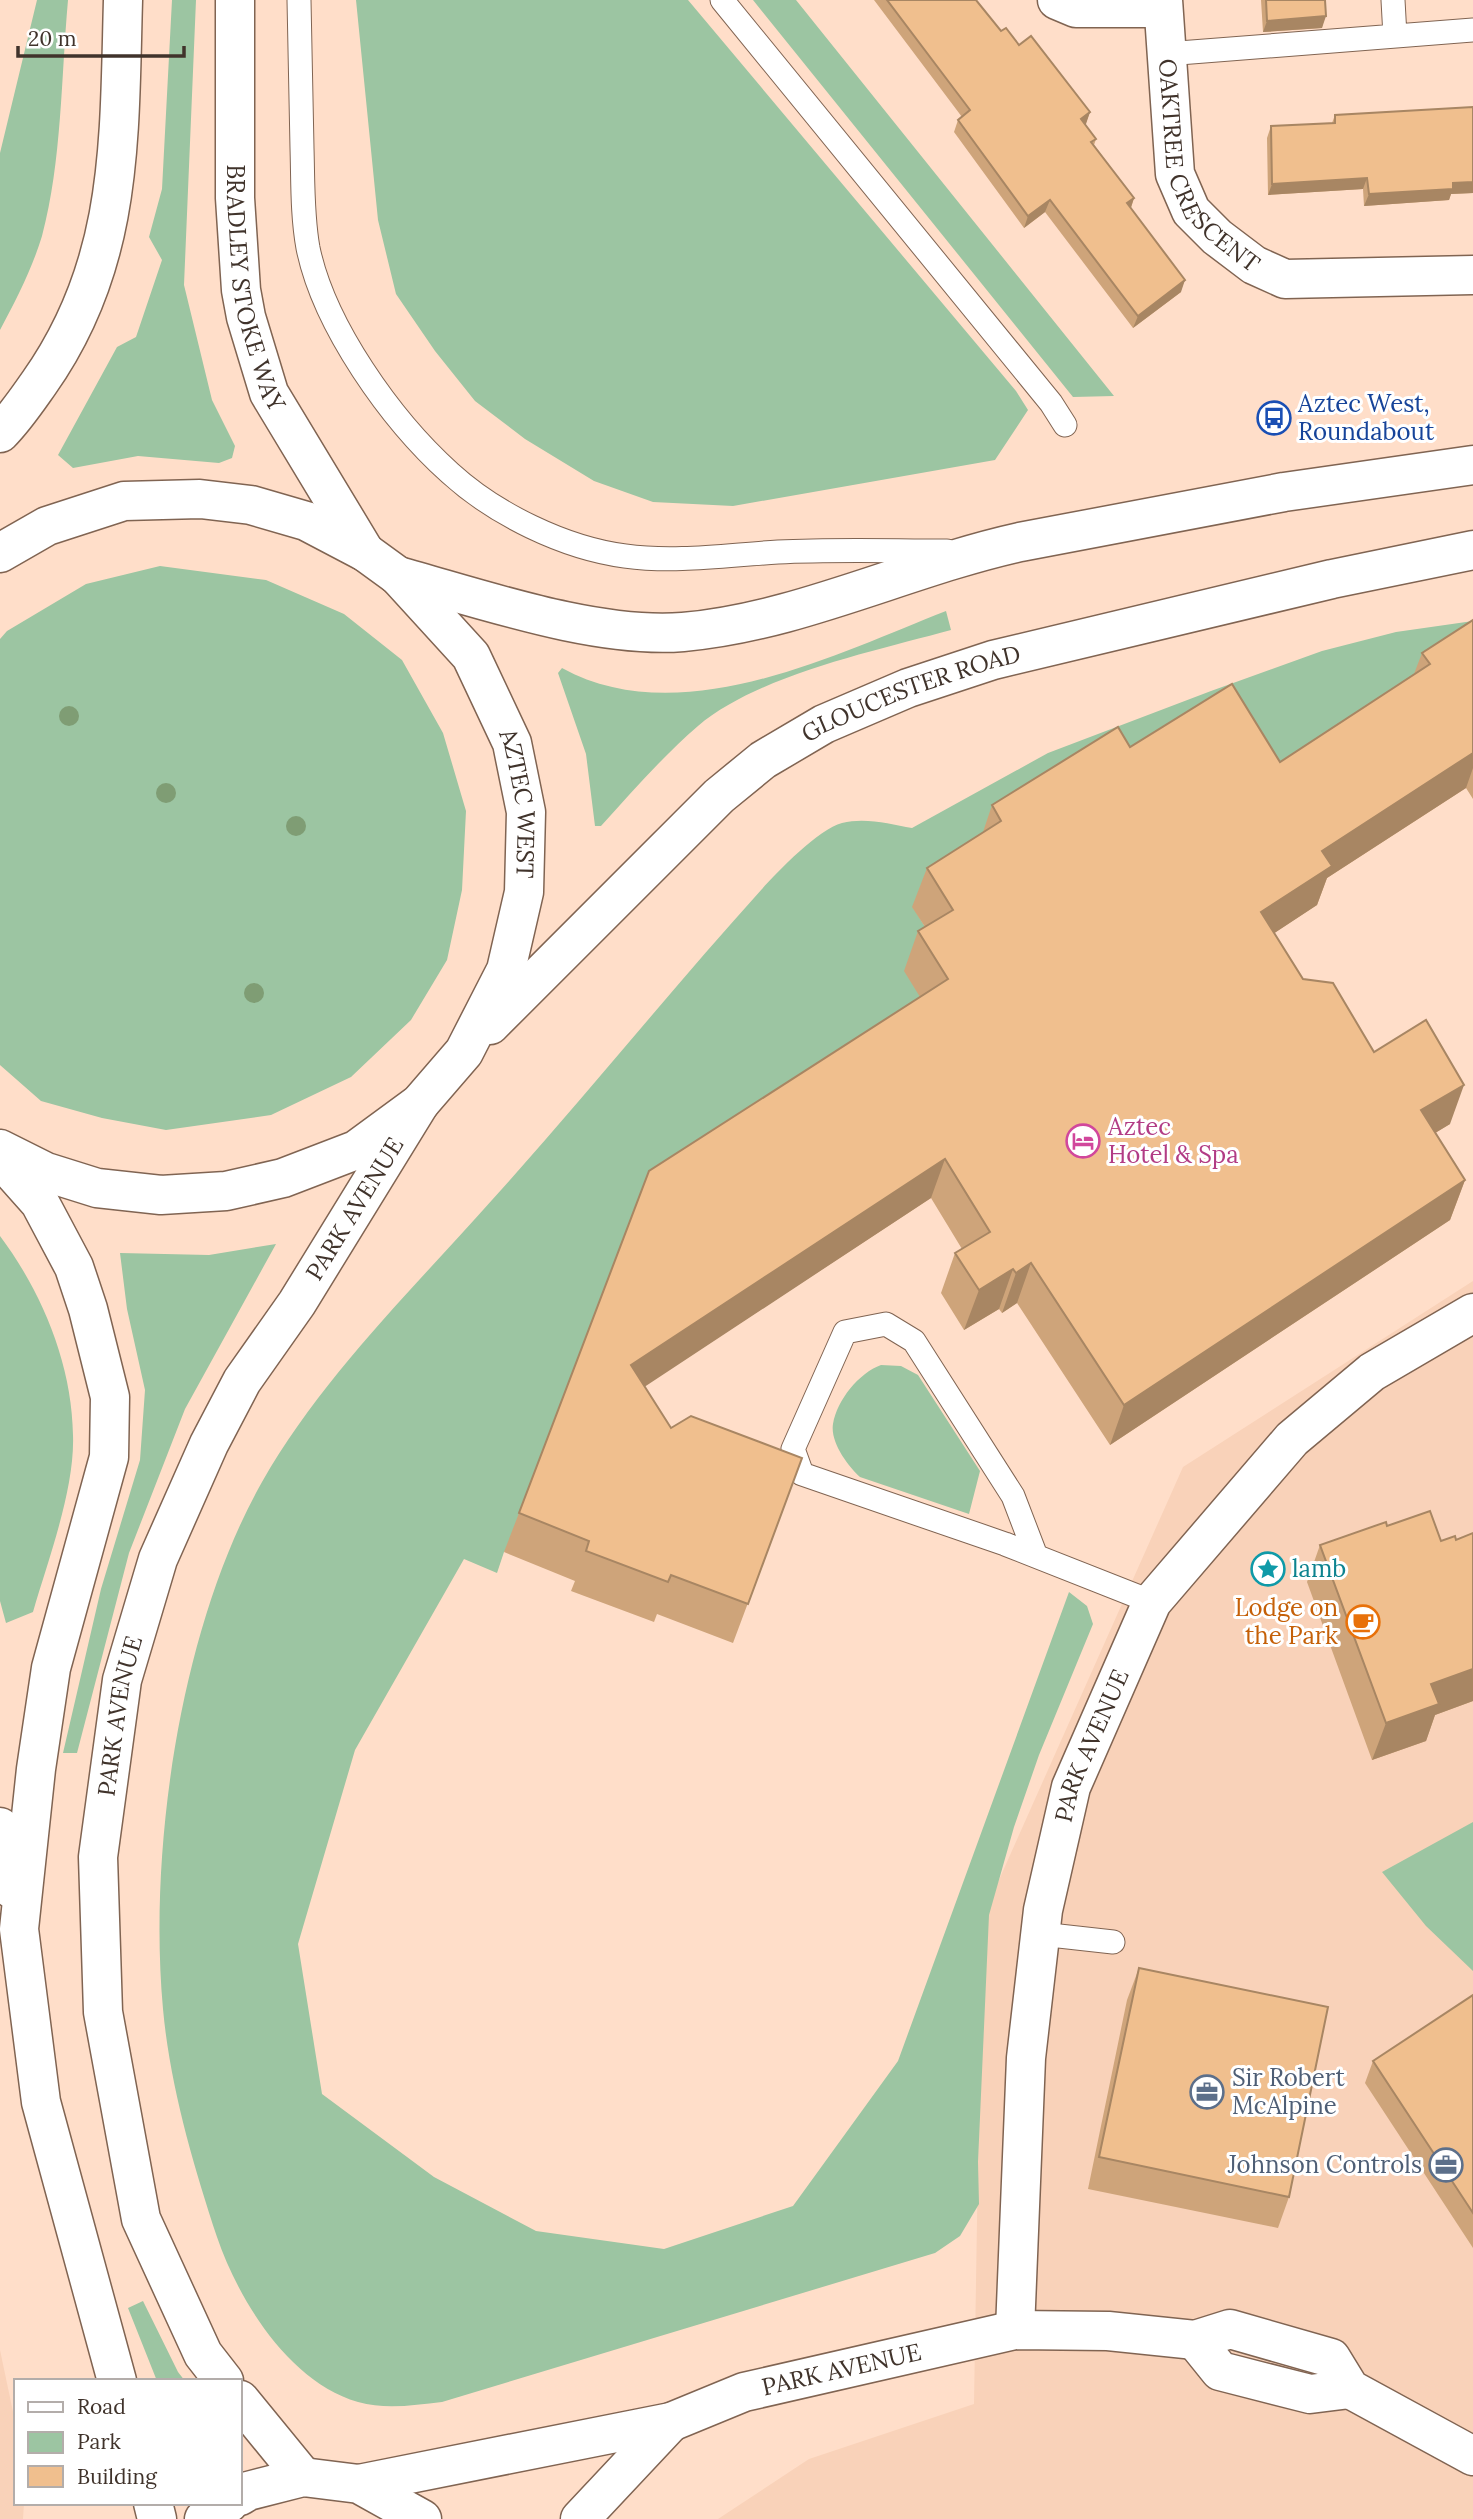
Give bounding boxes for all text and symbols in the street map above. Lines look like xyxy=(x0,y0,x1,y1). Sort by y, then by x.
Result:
scale bar xyxy=(18,14,184,58)
text: 20 m xyxy=(28,25,77,52)
street label: OAKTREE CRESCENT xyxy=(1152,58,1266,279)
street label: BRADLEY STOKE WAY xyxy=(220,164,293,418)
place label: Aztec West, Roundabout xyxy=(1297,388,1435,447)
bus stop icon: Aztec West, Roundabout xyxy=(1255,399,1293,437)
street label: GLOUCESTER ROAD xyxy=(795,638,1023,749)
street label: AZTEC WEST xyxy=(492,722,542,879)
place label: Aztec Hotel & Spa xyxy=(1107,1111,1239,1170)
hotel icon: Aztec Hotel & Spa xyxy=(1064,1122,1102,1160)
street label: PARK AVENUE xyxy=(299,1131,410,1286)
place icon: lamb xyxy=(1249,1550,1287,1588)
place label: lamb xyxy=(1292,1553,1346,1584)
place label: Lodge on the Park xyxy=(1235,1592,1338,1651)
cafe icon: Lodge on the Park xyxy=(1344,1603,1382,1641)
street label: PARK AVENUE xyxy=(90,1632,149,1798)
street label: PARK AVENUE xyxy=(1047,1664,1136,1825)
place label: Sir Robert McAlpine xyxy=(1232,2062,1345,2121)
office icon: Sir Robert McAlpine xyxy=(1188,2073,1226,2111)
office icon: Johnson Controls xyxy=(1427,2146,1465,2184)
place label: Johnson Controls xyxy=(1227,2149,1422,2180)
street label: PARK AVENUE xyxy=(759,2336,924,2402)
legend xyxy=(14,2379,242,2505)
text: Road xyxy=(77,2393,126,2420)
text: Park xyxy=(77,2428,121,2455)
text: Building xyxy=(77,2463,157,2490)

